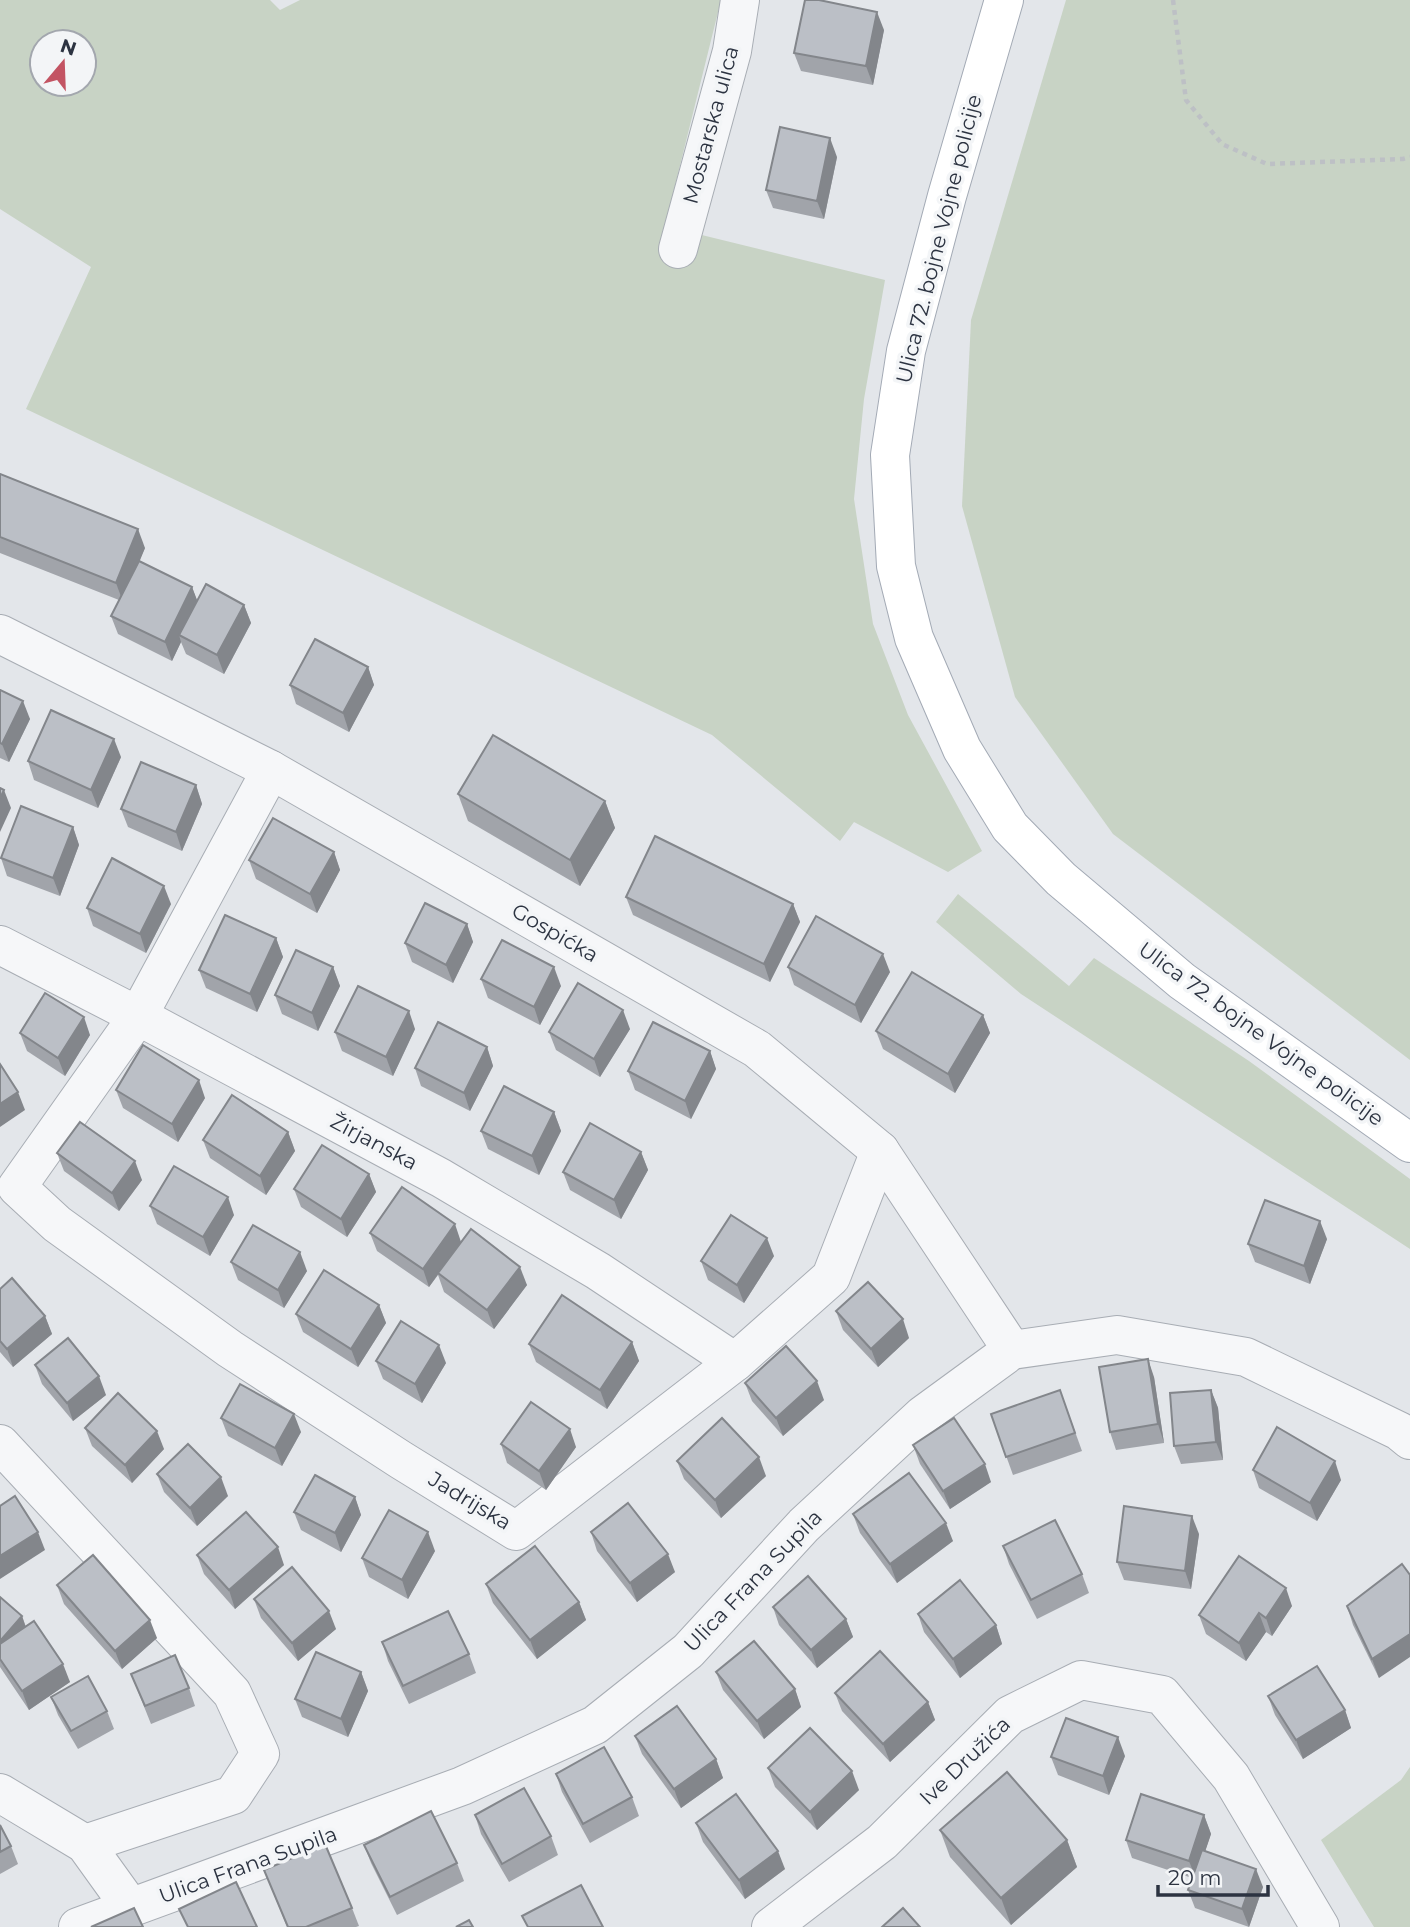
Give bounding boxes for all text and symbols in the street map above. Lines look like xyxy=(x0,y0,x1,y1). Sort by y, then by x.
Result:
north arrow xyxy=(28,28,98,98)
text: N xyxy=(57,34,79,61)
street label: Mostarska ulica xyxy=(677,43,744,207)
street label: Ulica 72. bojne Vojne policije xyxy=(890,92,987,386)
street label: Gospićka xyxy=(507,898,603,967)
street label: Ulica 72. bojne Vojne policije xyxy=(1134,936,1389,1131)
street label: Žirjanska xyxy=(326,1108,422,1175)
street label: Jadrijska xyxy=(424,1466,516,1535)
street label: Ulica Frana Supila xyxy=(678,1504,827,1657)
street label: Ive Družića xyxy=(914,1711,1015,1810)
street label: Ulica Frana Supila xyxy=(155,1821,340,1908)
scale bar xyxy=(1158,1854,1268,1898)
text: 20 m xyxy=(1168,1865,1222,1890)

